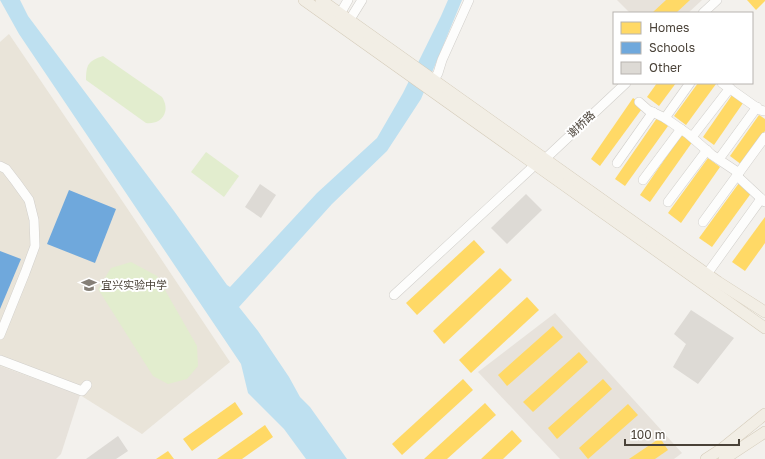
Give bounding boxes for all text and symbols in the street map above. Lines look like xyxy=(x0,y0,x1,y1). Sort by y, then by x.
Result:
legend xyxy=(613,12,753,84)
text: Homes xyxy=(649,20,689,35)
text: Schools xyxy=(649,40,695,55)
text: Other xyxy=(649,60,682,75)
street label: 谢桥路 xyxy=(564,108,597,140)
school or university icon: 宜兴实验中学 xyxy=(80,276,98,294)
place label: 宜兴实验中学 xyxy=(101,278,167,291)
scale bar xyxy=(625,421,739,447)
text: 100 m xyxy=(631,427,665,442)

